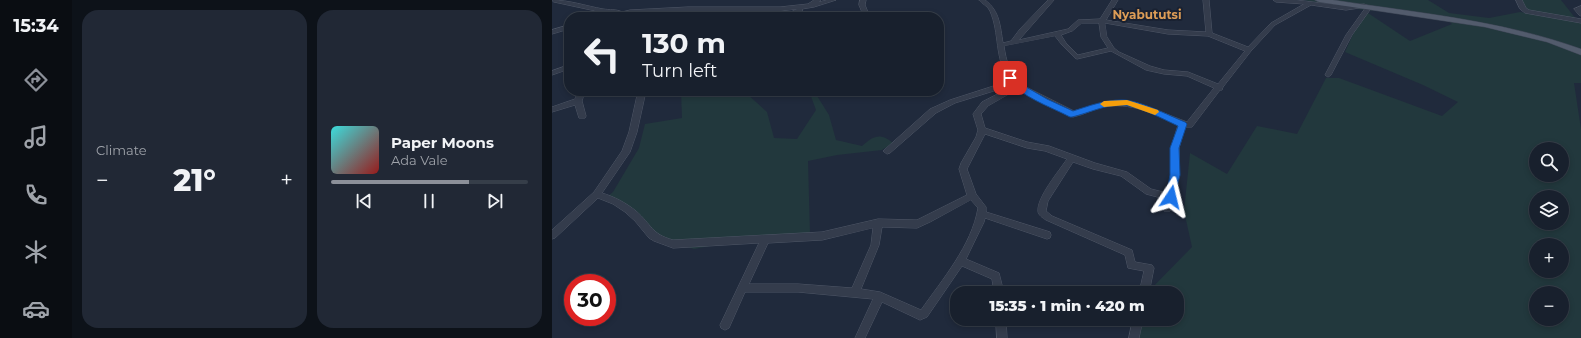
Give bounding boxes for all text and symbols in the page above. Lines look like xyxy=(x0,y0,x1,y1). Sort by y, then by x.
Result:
district label: Nyabututsi xyxy=(1112,7,1182,22)
text: 15:34 xyxy=(13,15,59,37)
text: 130 m xyxy=(642,26,726,60)
icon: left xyxy=(576,28,628,80)
text: Turn left xyxy=(642,60,717,82)
pin xyxy=(993,61,1027,95)
icon: directions xyxy=(22,66,50,94)
icon: arrive xyxy=(999,67,1021,89)
icon: music xyxy=(22,123,50,151)
text: Paper Moons xyxy=(391,133,494,152)
text: Climate xyxy=(96,142,147,158)
map controls xyxy=(1529,142,1569,326)
button: search xyxy=(1529,142,1569,182)
text: Ada Vale xyxy=(391,152,448,168)
text: 21° xyxy=(173,162,216,199)
text: − xyxy=(96,167,109,194)
text: + xyxy=(280,167,293,194)
position arrow xyxy=(1150,176,1192,218)
icon: phone xyxy=(22,181,50,209)
icon: previous xyxy=(353,190,375,212)
icon: pause xyxy=(418,190,440,212)
icon: next xyxy=(484,190,506,212)
button: layers xyxy=(1529,190,1569,230)
icon: climate xyxy=(22,238,50,266)
button: + xyxy=(1529,238,1569,278)
speed limit sign: 30 xyxy=(564,274,616,326)
button: − xyxy=(1529,286,1569,326)
icon: car xyxy=(22,295,50,323)
text: 15:35 · 1 min · 420 m xyxy=(989,296,1145,315)

